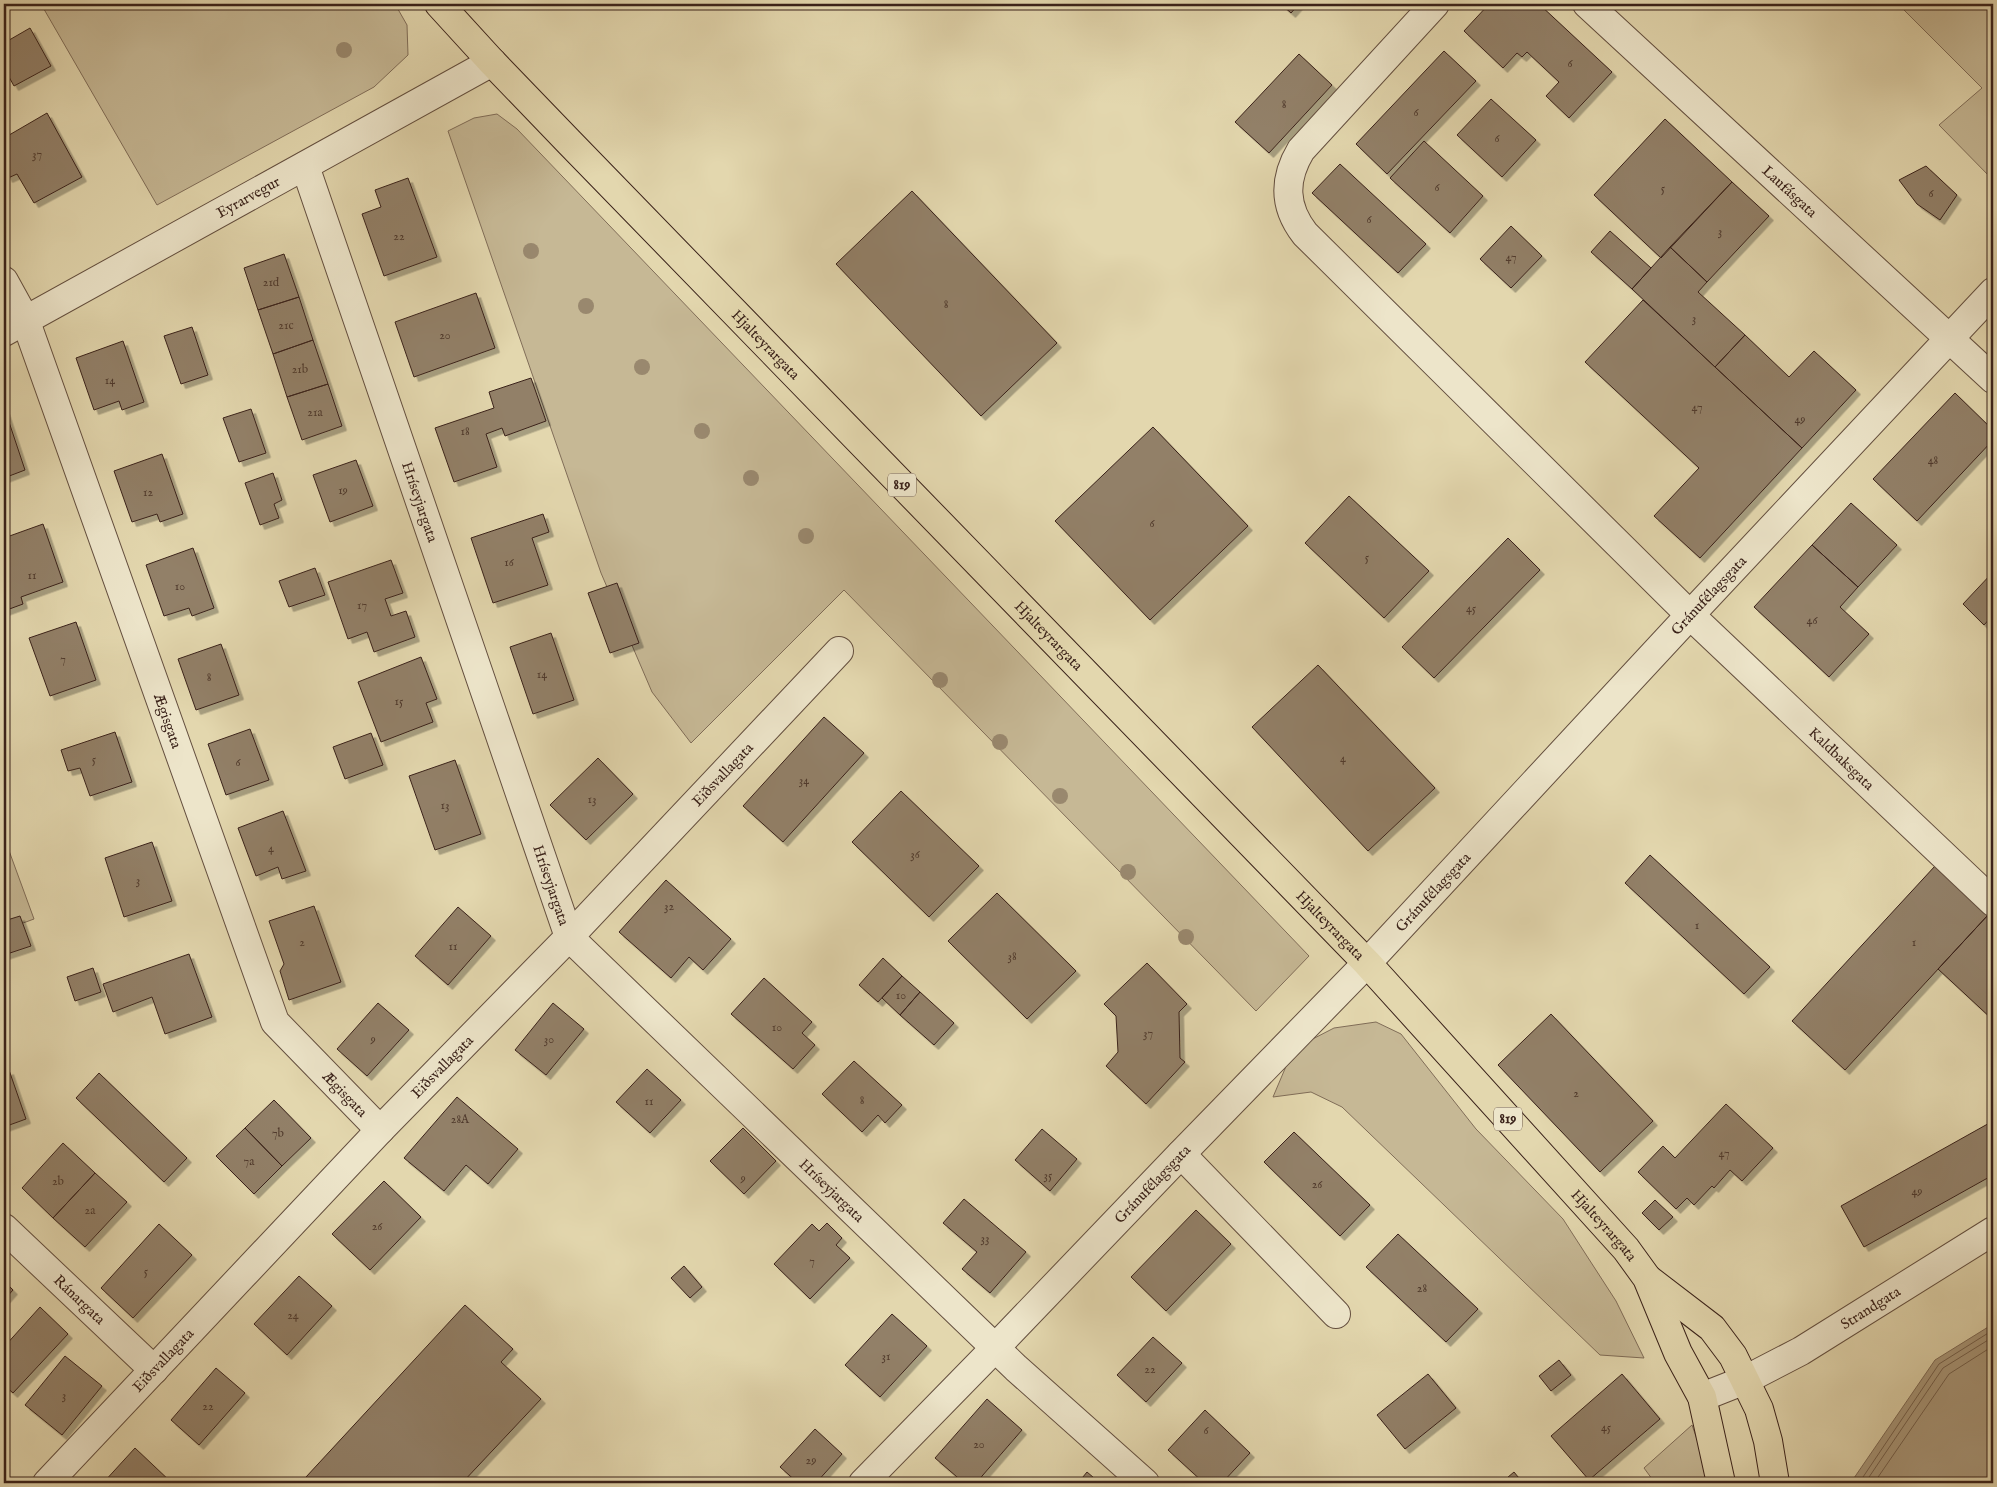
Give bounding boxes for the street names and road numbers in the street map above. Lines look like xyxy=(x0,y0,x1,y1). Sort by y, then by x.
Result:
street label: Laufásgata xyxy=(1758,161,1822,222)
street label: Eyrarvegur xyxy=(213,171,284,222)
street label: Hjalteyrargata xyxy=(728,306,804,384)
street label: Hríseyjargata xyxy=(397,459,443,545)
road number: 819 xyxy=(888,474,916,496)
street label: Gránufélagsgata xyxy=(1667,551,1751,639)
street label: Hjalteyrargata xyxy=(1011,597,1087,675)
street label: Ægisgata xyxy=(149,690,187,751)
street label: Kaldbaksgata xyxy=(1805,723,1879,795)
street label: Eiðsvallagata xyxy=(688,738,758,810)
street label: Hríseyjargata xyxy=(529,842,574,928)
street label: Gránufélagsgata xyxy=(1391,848,1475,936)
street label: Hjalteyrargata xyxy=(1292,886,1369,965)
street label: Eiðsvallagata xyxy=(407,1031,478,1102)
street label: Ægisgata xyxy=(318,1066,372,1121)
road number: 819 xyxy=(1494,1108,1522,1130)
street label: Gránufélagsgata xyxy=(1110,1140,1195,1227)
street label: Hríseyjargata xyxy=(795,1154,869,1227)
street label: Hjalteyrargata xyxy=(1567,1185,1641,1265)
street label: Ránargata xyxy=(50,1271,110,1329)
street label: Strandgata xyxy=(1837,1282,1904,1334)
street label: Eiðsvallagata xyxy=(128,1324,198,1396)

